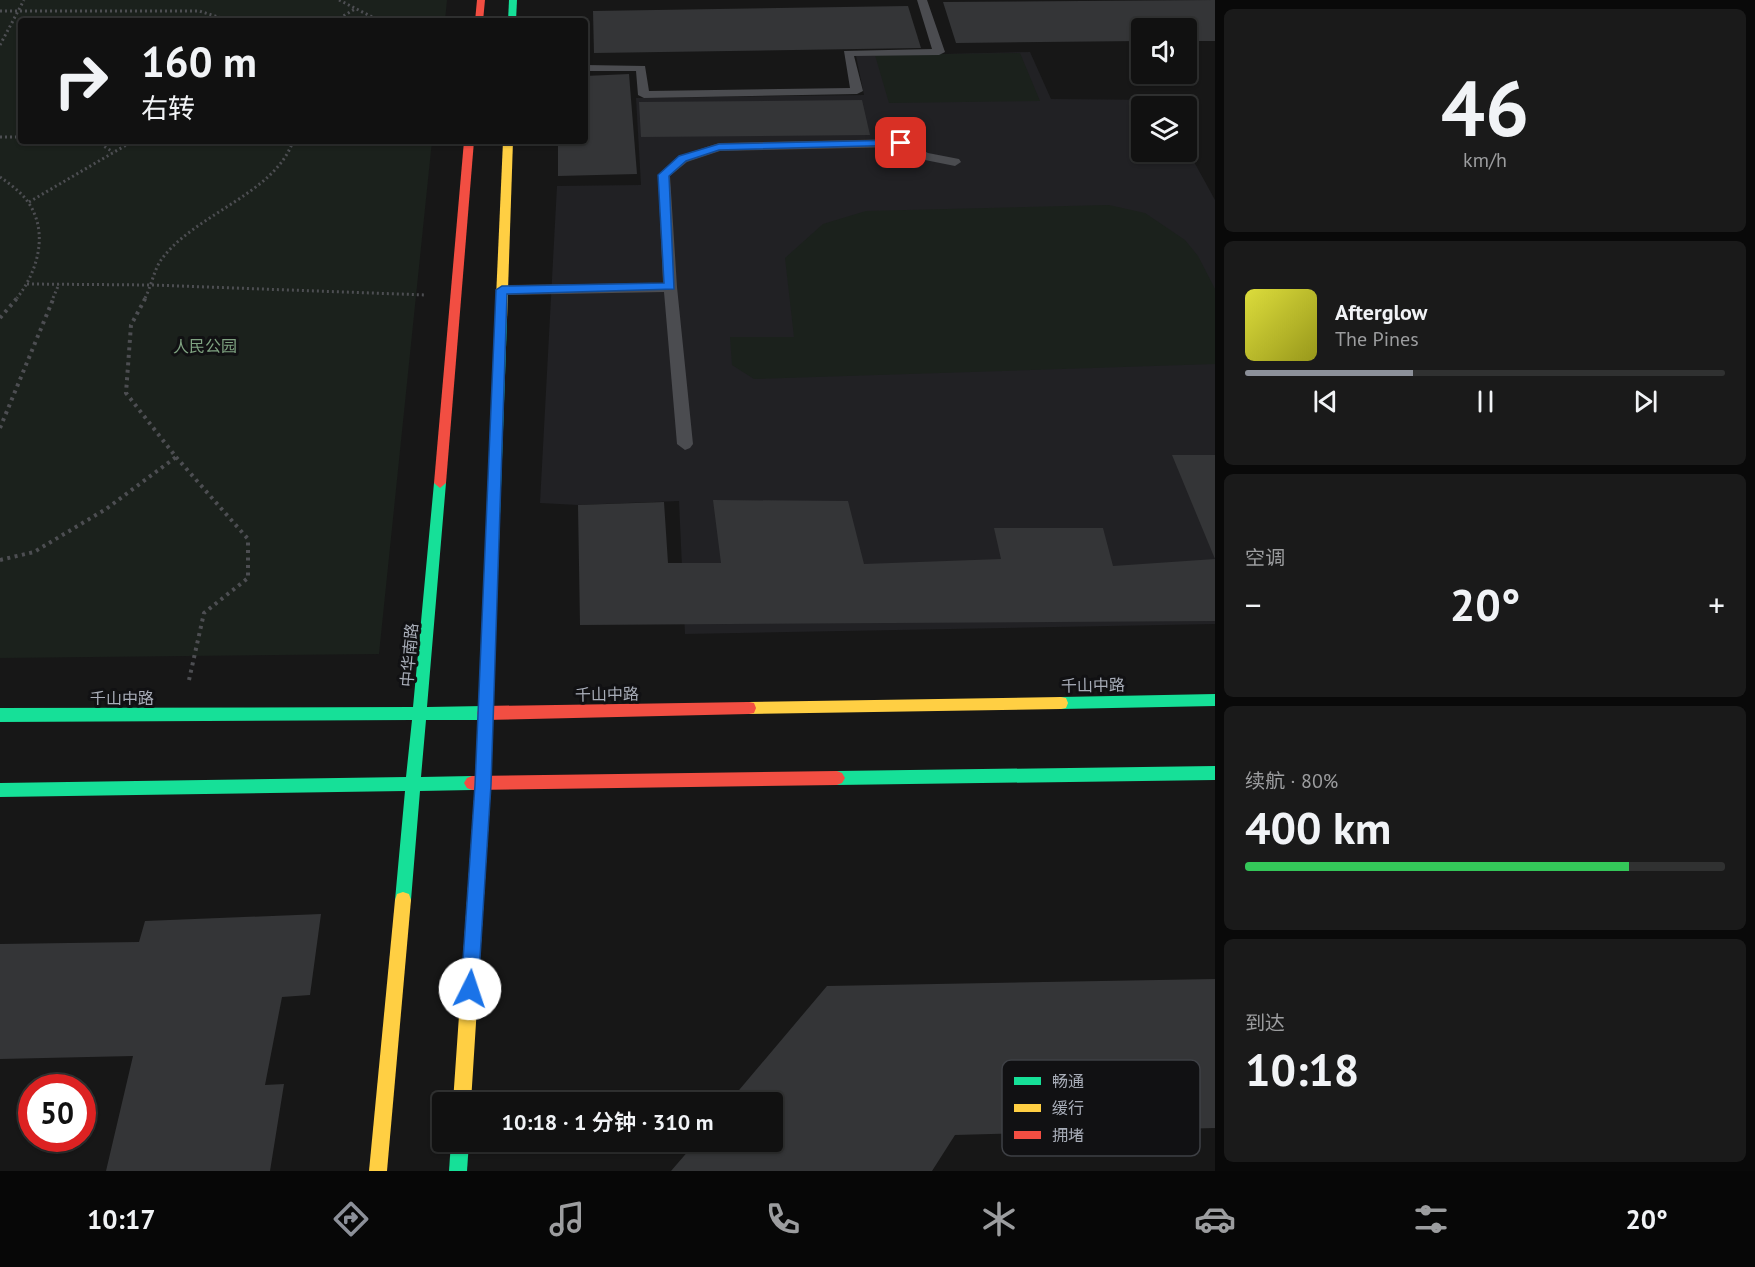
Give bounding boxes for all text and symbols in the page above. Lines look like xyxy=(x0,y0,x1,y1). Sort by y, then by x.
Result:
map controls xyxy=(1131,18,1197,162)
button: sound xyxy=(1131,18,1197,84)
text: 160 m xyxy=(141,34,257,89)
icon: right xyxy=(42,42,120,120)
text: 46 xyxy=(1441,57,1529,158)
text: 右转 xyxy=(141,91,195,125)
button: layers xyxy=(1131,96,1197,162)
pin xyxy=(875,117,926,168)
icon: arrive xyxy=(884,126,917,159)
text: km/h xyxy=(1463,147,1507,173)
text: Afterglow xyxy=(1335,298,1427,326)
text: The Pines xyxy=(1335,326,1419,352)
park label: 人民公园 xyxy=(173,336,237,356)
icon: previous xyxy=(1309,385,1342,418)
icon: pause xyxy=(1469,385,1502,418)
icon: next xyxy=(1629,385,1662,418)
text: 空调 xyxy=(1245,545,1285,571)
text: 20° xyxy=(1450,575,1520,633)
text: − xyxy=(1245,583,1262,626)
text: + xyxy=(1708,583,1725,626)
street label: 中华南路 xyxy=(396,622,422,688)
street label: 千山中路 xyxy=(1061,674,1125,696)
street label: 千山中路 xyxy=(575,683,639,705)
street label: 千山中路 xyxy=(90,688,154,708)
text: 续航 · 80% xyxy=(1245,768,1338,794)
text: 400 km xyxy=(1245,798,1391,856)
position arrow xyxy=(438,957,502,1021)
text: 到达 xyxy=(1245,1010,1285,1036)
text: 10:18 xyxy=(1245,1040,1359,1098)
legend xyxy=(1002,1060,1200,1156)
text: 畅通 xyxy=(1052,1071,1084,1091)
speed limit sign: 50 xyxy=(18,1074,96,1152)
text: 缓行 xyxy=(1052,1098,1084,1118)
text: 10:18 · 1 分钟 · 310 m xyxy=(502,1108,713,1136)
text: 拥堵 xyxy=(1052,1125,1084,1145)
icon: directions xyxy=(330,1198,372,1240)
icon: music xyxy=(546,1198,588,1240)
icon: phone xyxy=(762,1198,804,1240)
icon: climate xyxy=(978,1198,1020,1240)
icon: car xyxy=(1194,1198,1236,1240)
icon: filters xyxy=(1410,1198,1452,1240)
text: 10:17 xyxy=(87,1202,156,1236)
text: 20° xyxy=(1626,1202,1668,1236)

